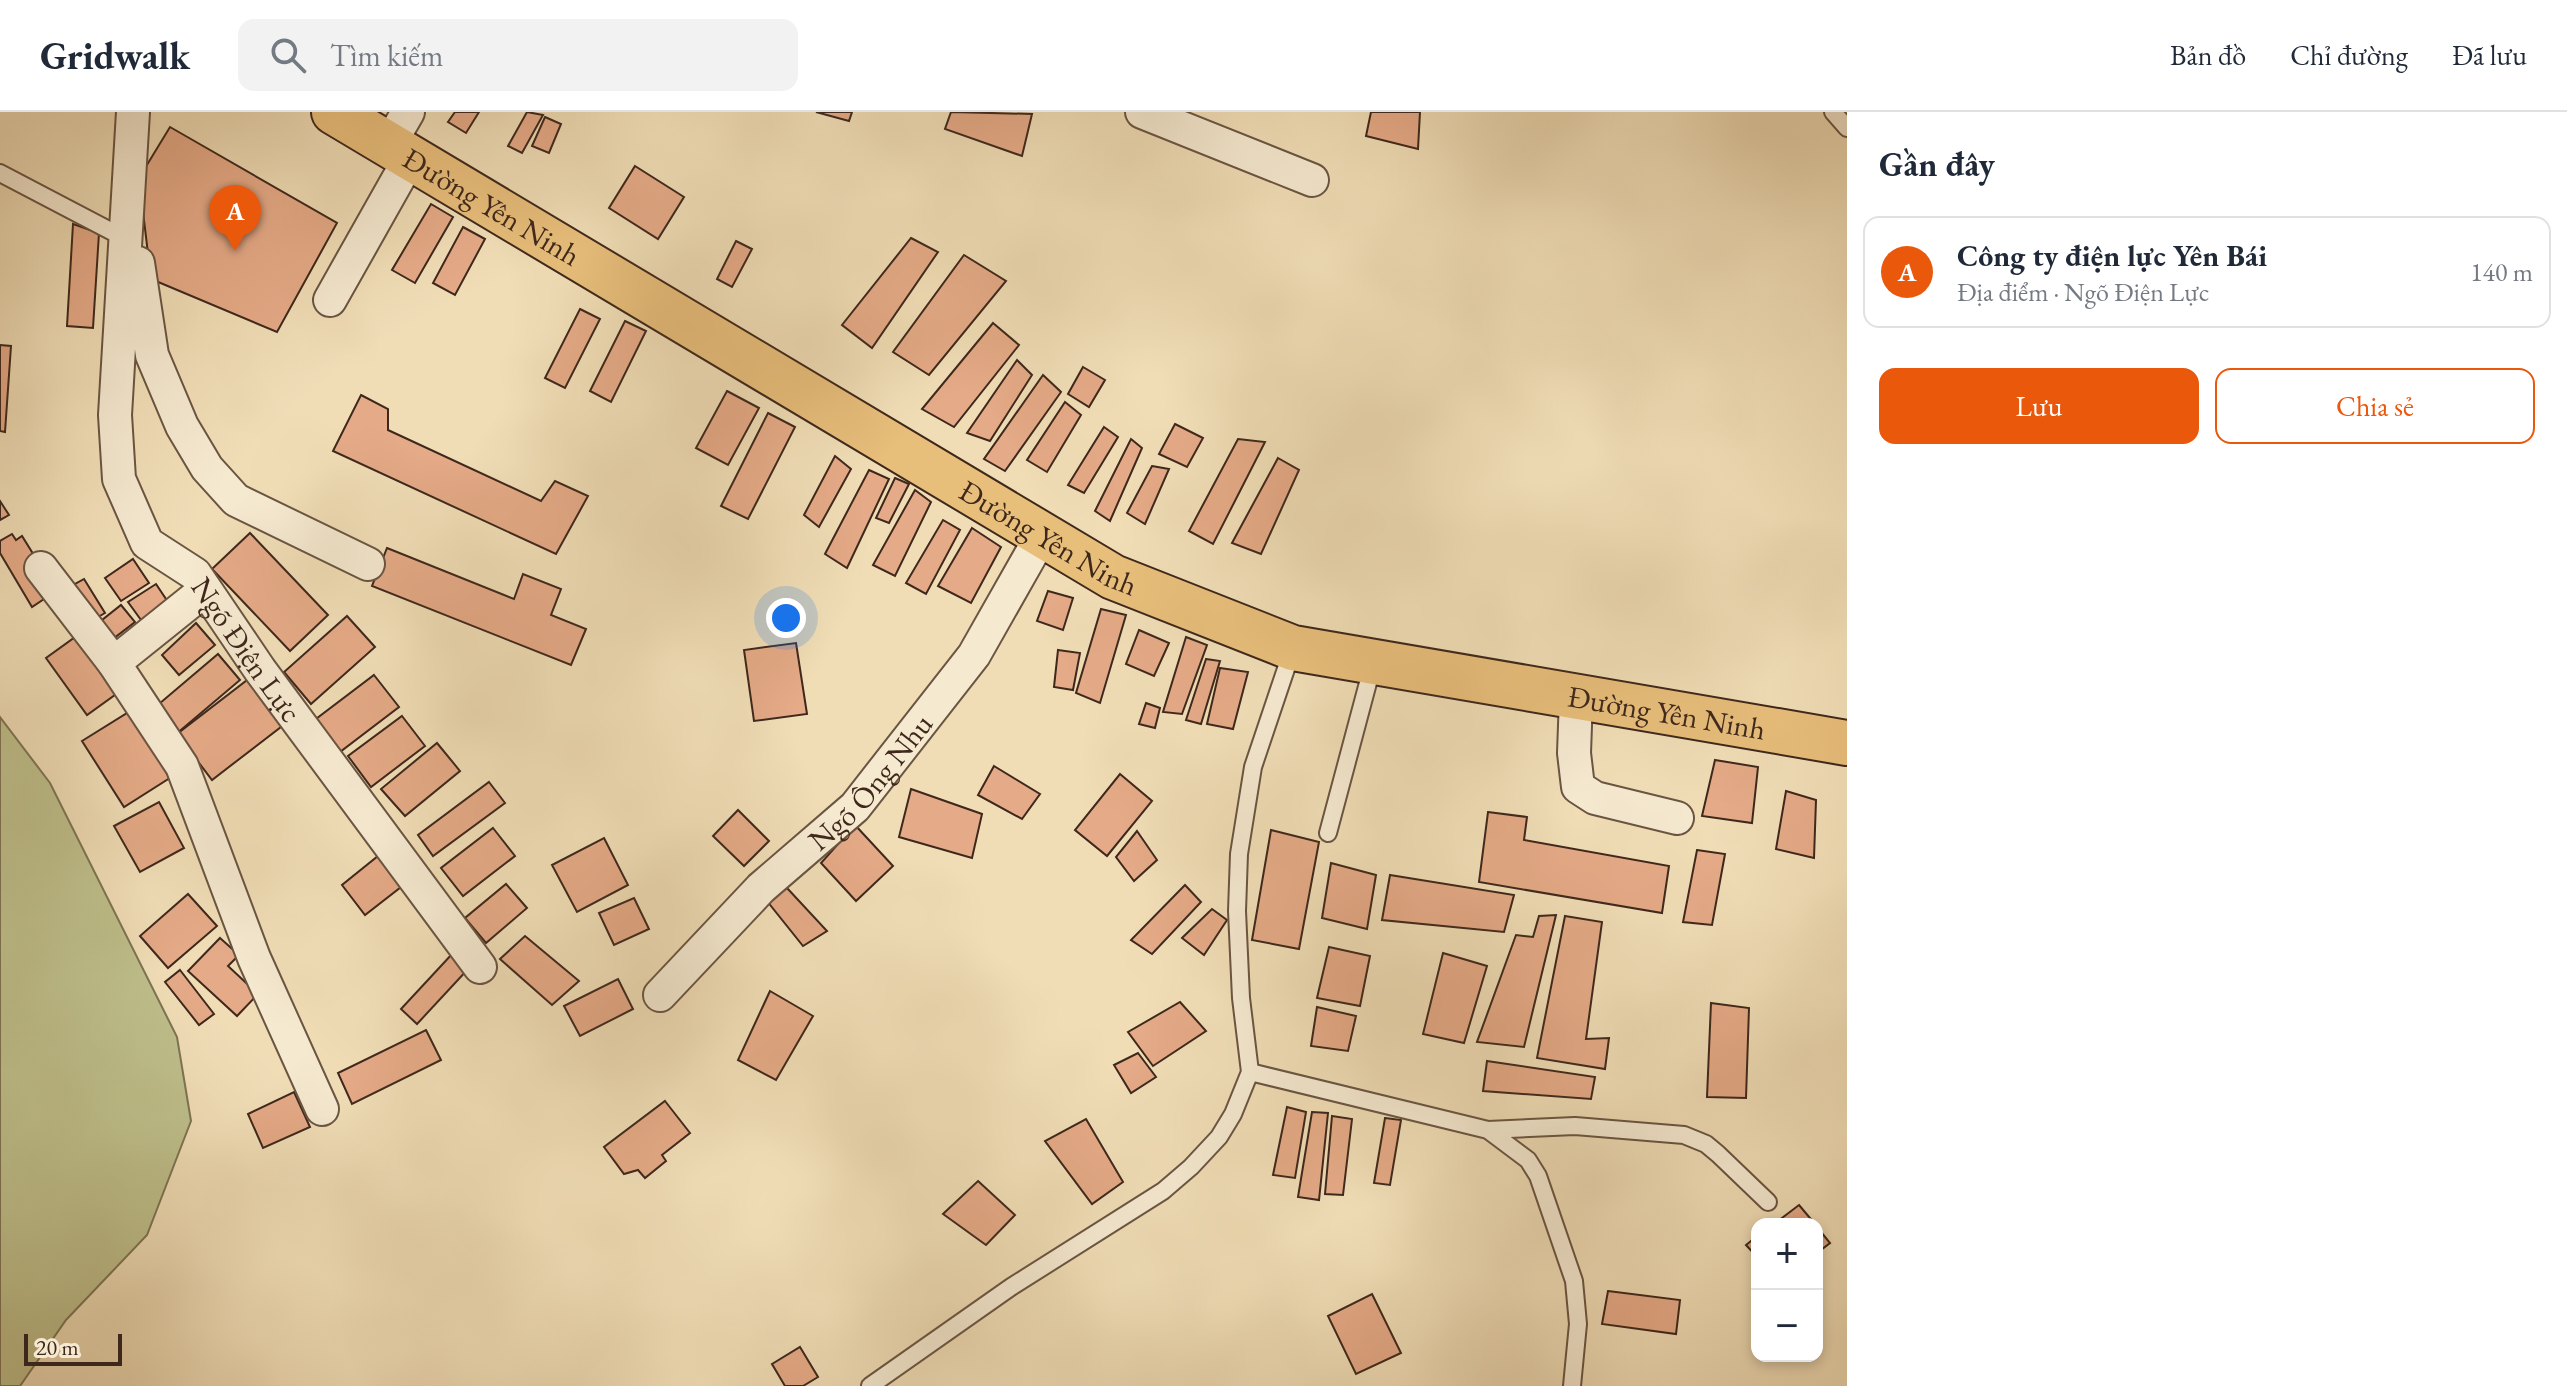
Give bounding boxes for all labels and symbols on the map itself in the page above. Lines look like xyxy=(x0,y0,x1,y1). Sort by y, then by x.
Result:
street label: Đường Yên Ninh xyxy=(396,138,588,274)
pin: A xyxy=(209,185,261,251)
street label: Đường Yên Ninh xyxy=(953,470,1143,604)
street label: Ngõ Điện Lực xyxy=(183,569,311,729)
your location xyxy=(766,598,806,638)
street label: Đường Yên Ninh xyxy=(1565,676,1769,748)
street label: Ngõ Ông Nhu xyxy=(799,705,941,859)
scale bar xyxy=(24,1330,122,1366)

